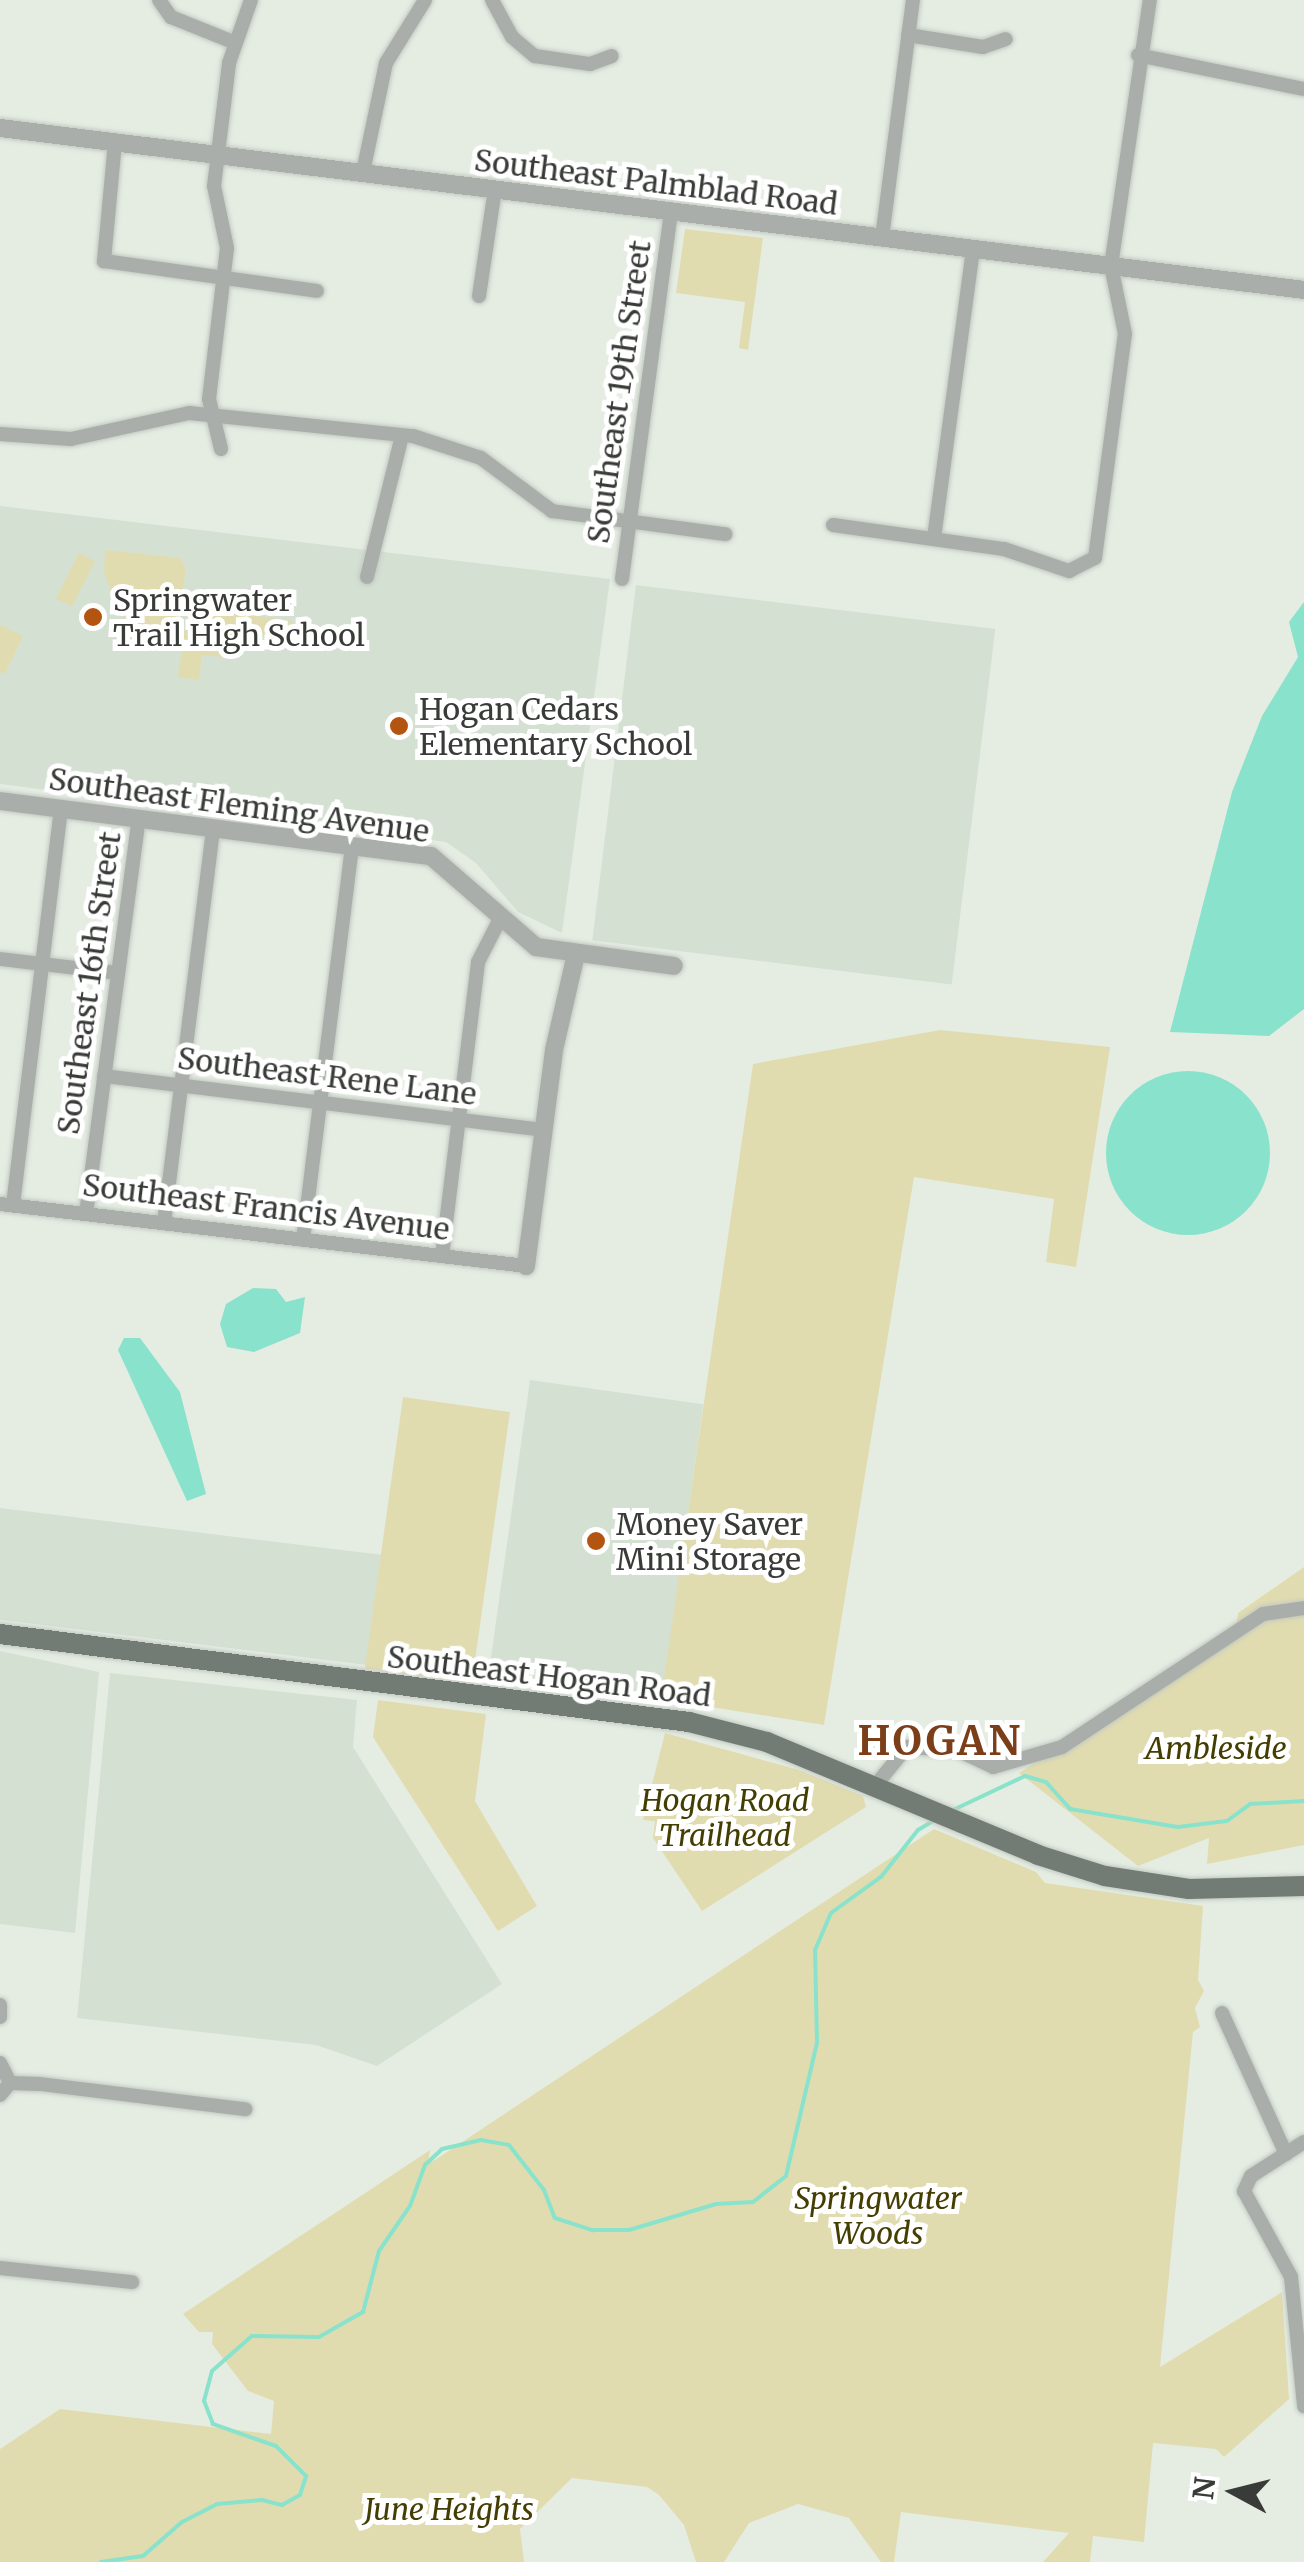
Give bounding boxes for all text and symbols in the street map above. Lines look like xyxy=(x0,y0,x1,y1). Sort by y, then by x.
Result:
street label: Southeast Palmblad Road xyxy=(472,142,840,222)
street label: Southeast 19th Street xyxy=(580,238,658,546)
place label: Springwater Trail High School xyxy=(113,582,365,652)
marker: Springwater Trail High School xyxy=(82,606,104,628)
place label: Hogan Cedars Elementary School xyxy=(419,691,692,762)
marker: Hogan Cedars Elementary School xyxy=(388,715,410,737)
street label: Southeast Fleming Avenue xyxy=(47,760,431,850)
street label: Southeast 16th Street xyxy=(50,829,128,1137)
street label: Southeast Rene Lane xyxy=(175,1040,479,1112)
street label: Southeast Francis Avenue xyxy=(81,1167,451,1247)
place label: Money Saver Mini Storage xyxy=(616,1506,803,1576)
marker: Money Saver Mini Storage xyxy=(585,1530,607,1552)
street label: Southeast Hogan Road xyxy=(385,1638,713,1714)
district label: HOGAN xyxy=(858,1717,1022,1765)
park label: Ambleside xyxy=(1145,1730,1287,1766)
park label: Hogan Road Trailhead xyxy=(641,1782,809,1852)
park label: Springwater Woods xyxy=(794,2180,962,2250)
north arrow xyxy=(1184,2442,1284,2542)
text: N xyxy=(1185,2475,1223,2502)
park label: June Heights xyxy=(364,2491,534,2527)

